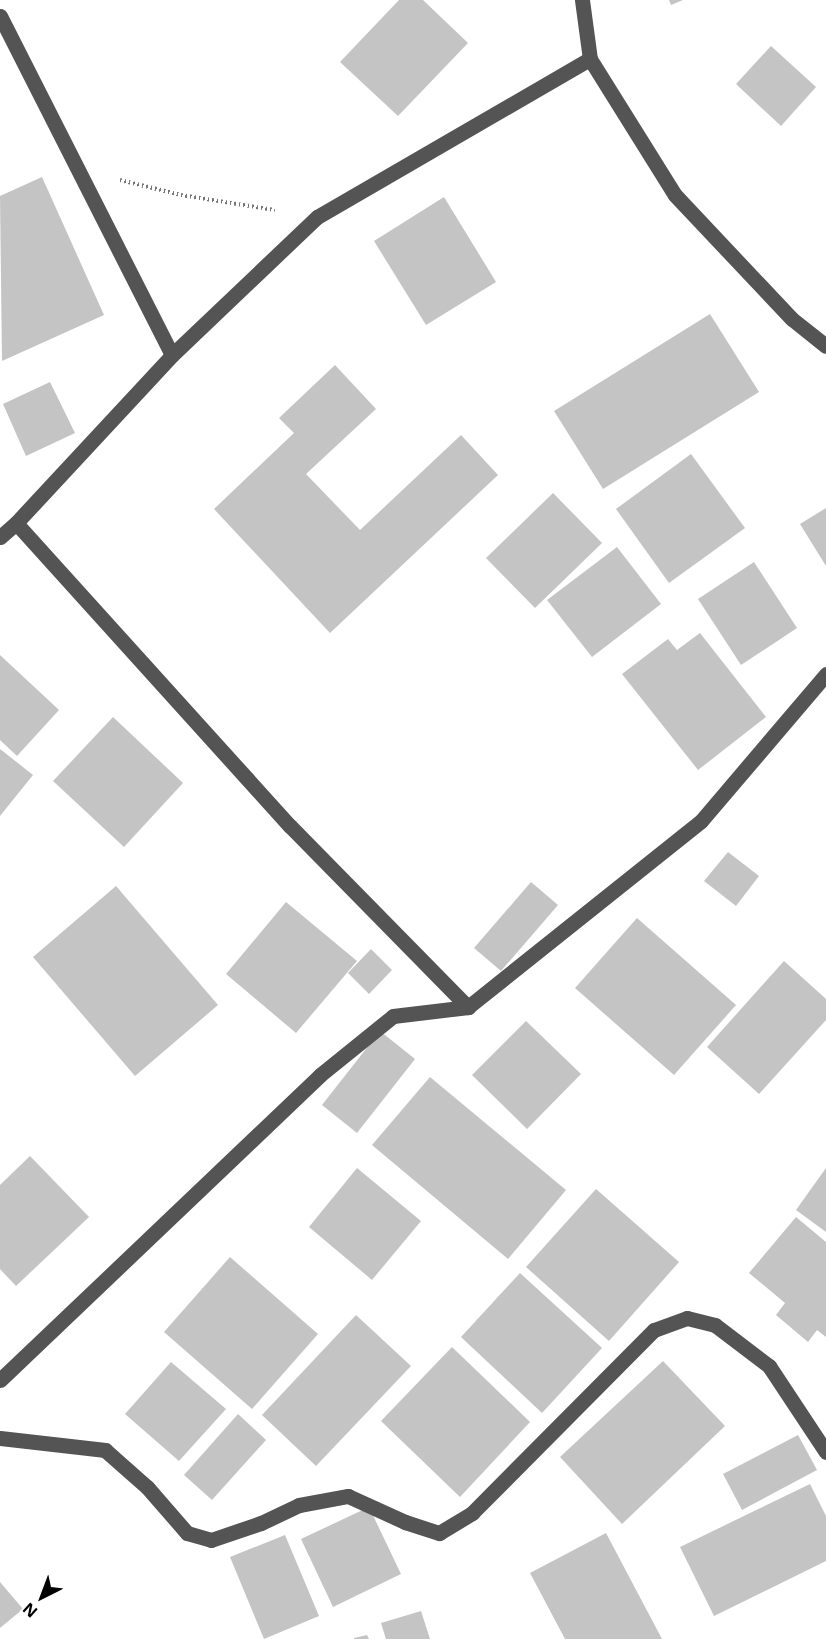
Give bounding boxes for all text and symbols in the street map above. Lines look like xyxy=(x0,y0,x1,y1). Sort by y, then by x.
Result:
north arrow xyxy=(12,1567,72,1627)
text: N xyxy=(18,1598,42,1623)

